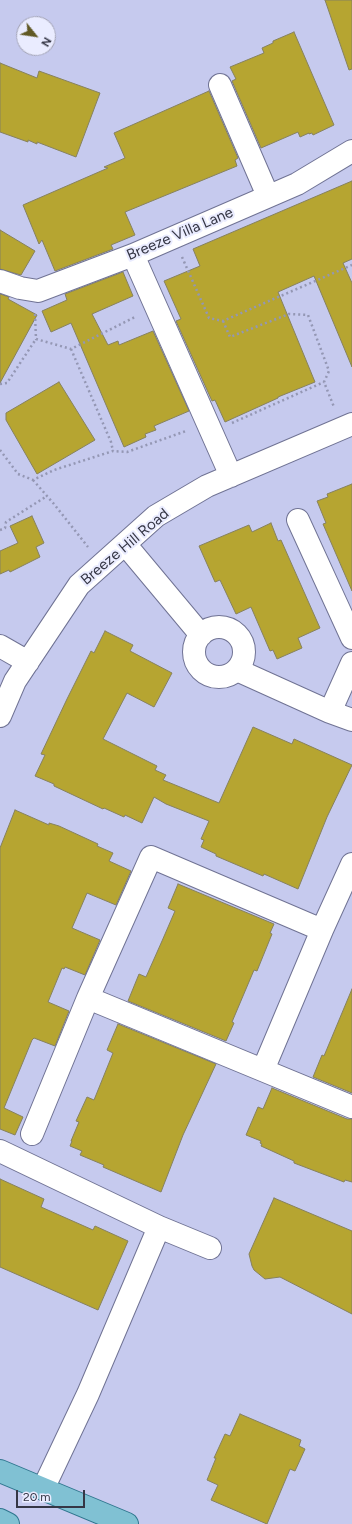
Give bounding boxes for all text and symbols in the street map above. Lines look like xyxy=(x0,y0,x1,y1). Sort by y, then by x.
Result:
north arrow xyxy=(16,16,56,56)
text: N xyxy=(38,35,54,49)
street label: Breeze Villa Lane xyxy=(124,203,236,265)
street label: Breeze Hill Road xyxy=(77,505,173,589)
scale bar xyxy=(18,1482,87,1508)
text: 20 m xyxy=(23,1490,51,1504)

